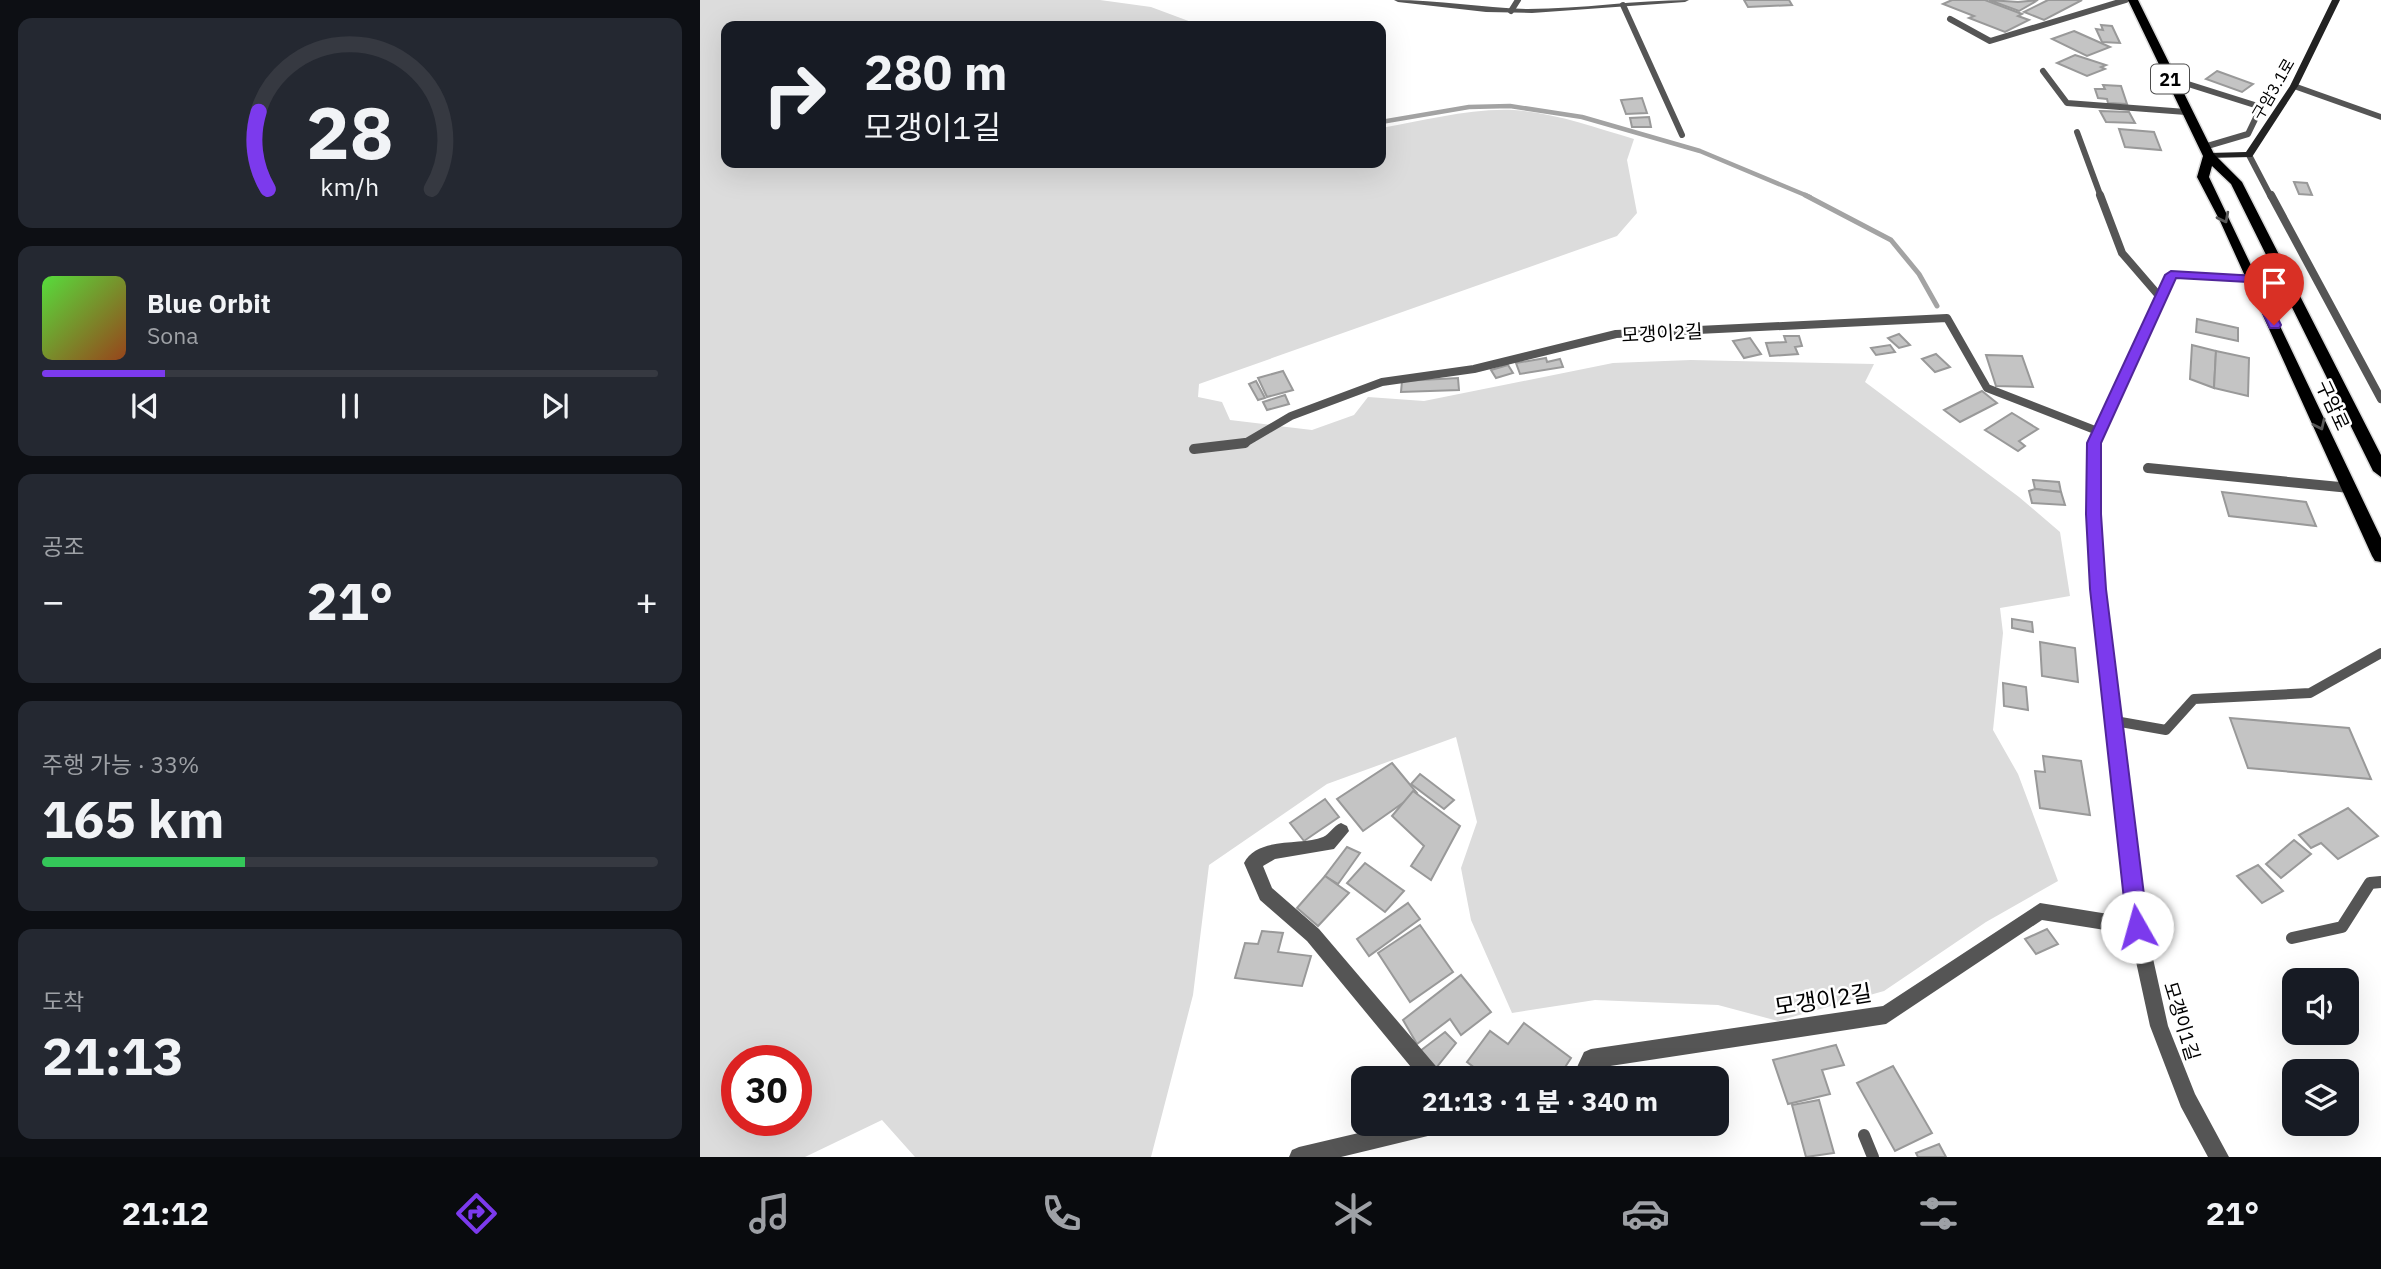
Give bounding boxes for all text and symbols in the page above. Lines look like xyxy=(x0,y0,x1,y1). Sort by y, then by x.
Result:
text: 280 m xyxy=(864,40,1008,103)
icon: right xyxy=(749,49,840,140)
street label: 구암3.1로 xyxy=(2247,54,2299,123)
road number: 21 xyxy=(2151,64,2189,94)
text: 28 xyxy=(306,84,394,179)
text: 모갱이1길 xyxy=(864,106,1001,148)
text: km/h xyxy=(321,170,379,203)
one-way arrow xyxy=(2216,211,2230,223)
pin xyxy=(2244,253,2304,325)
icon: arrive xyxy=(2255,264,2293,302)
text: Blue Orbit xyxy=(147,286,271,320)
street label: 모갱이2길 xyxy=(1621,319,1703,347)
text: Sona xyxy=(147,320,199,350)
street label: 구암로 xyxy=(2311,376,2355,434)
icon: previous xyxy=(126,387,164,425)
icon: pause xyxy=(331,387,369,425)
icon: next xyxy=(536,387,574,425)
one-way arrow xyxy=(2312,417,2326,430)
text: 공조 xyxy=(42,531,84,561)
text: 21° xyxy=(307,567,393,634)
text: − xyxy=(42,576,65,625)
text: + xyxy=(635,576,658,625)
text: 주행 가능 · 33% xyxy=(42,749,199,779)
text: 165 km xyxy=(42,785,224,852)
position arrow xyxy=(2100,890,2174,964)
map controls xyxy=(2282,968,2359,1136)
button: sound xyxy=(2282,968,2359,1045)
street label: 모갱이2길 xyxy=(1772,976,1874,1022)
street label: 모갱이1길 xyxy=(2159,979,2205,1063)
text: 도착 xyxy=(42,986,84,1016)
text: 21:13 xyxy=(42,1022,184,1089)
speed limit sign: 30 xyxy=(721,1045,812,1136)
button: layers xyxy=(2282,1059,2359,1136)
text: 21:13 · 1 분 · 340 m xyxy=(1422,1084,1658,1118)
icon: directions xyxy=(452,1189,501,1238)
icon: music xyxy=(745,1189,794,1238)
icon: phone xyxy=(1037,1189,1086,1238)
icon: climate xyxy=(1329,1189,1378,1238)
icon: car xyxy=(1621,1189,1670,1238)
icon: filters xyxy=(1914,1189,1963,1238)
text: 21:12 xyxy=(122,1192,209,1234)
text: 21° xyxy=(2206,1192,2259,1234)

